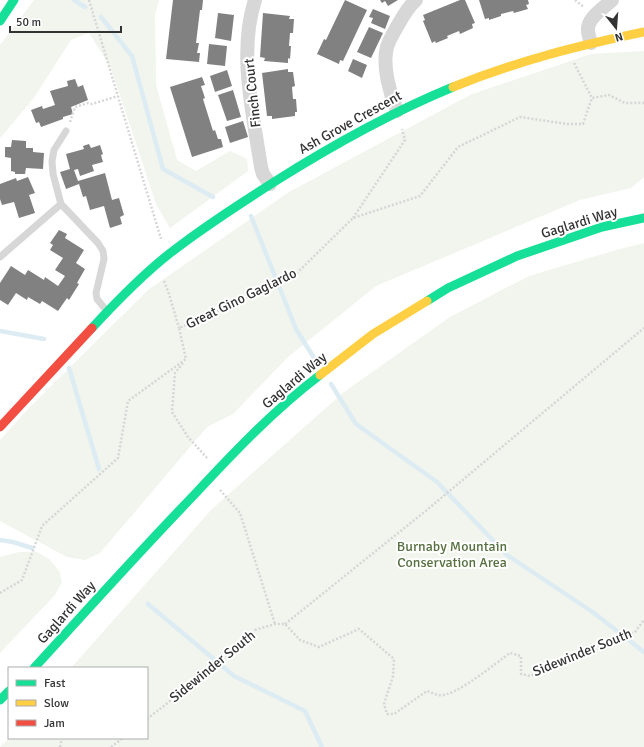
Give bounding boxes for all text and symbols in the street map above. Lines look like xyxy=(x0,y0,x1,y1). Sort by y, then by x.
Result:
scale bar xyxy=(10,8,121,34)
north arrow xyxy=(596,8,636,48)
text: 50 m xyxy=(16,15,41,30)
text: N xyxy=(613,30,624,44)
street label: Finch Court xyxy=(240,57,265,128)
street label: Ash Grove Crescent xyxy=(296,87,405,158)
street label: Gaglardi Way xyxy=(539,203,620,242)
street label: Great Gino Gaglardo xyxy=(183,264,299,333)
street label: Gaglardi Way xyxy=(259,348,330,412)
park label: Burnaby Mountain Conservation Area xyxy=(397,538,507,571)
street label: Gaglardi Way xyxy=(34,577,99,647)
street label: Sidewinder South xyxy=(530,625,634,680)
street label: Sidewinder South xyxy=(166,627,259,706)
legend xyxy=(8,667,148,739)
text: Fast xyxy=(44,676,65,691)
text: Slow xyxy=(44,696,69,711)
text: Jam xyxy=(44,716,65,731)

